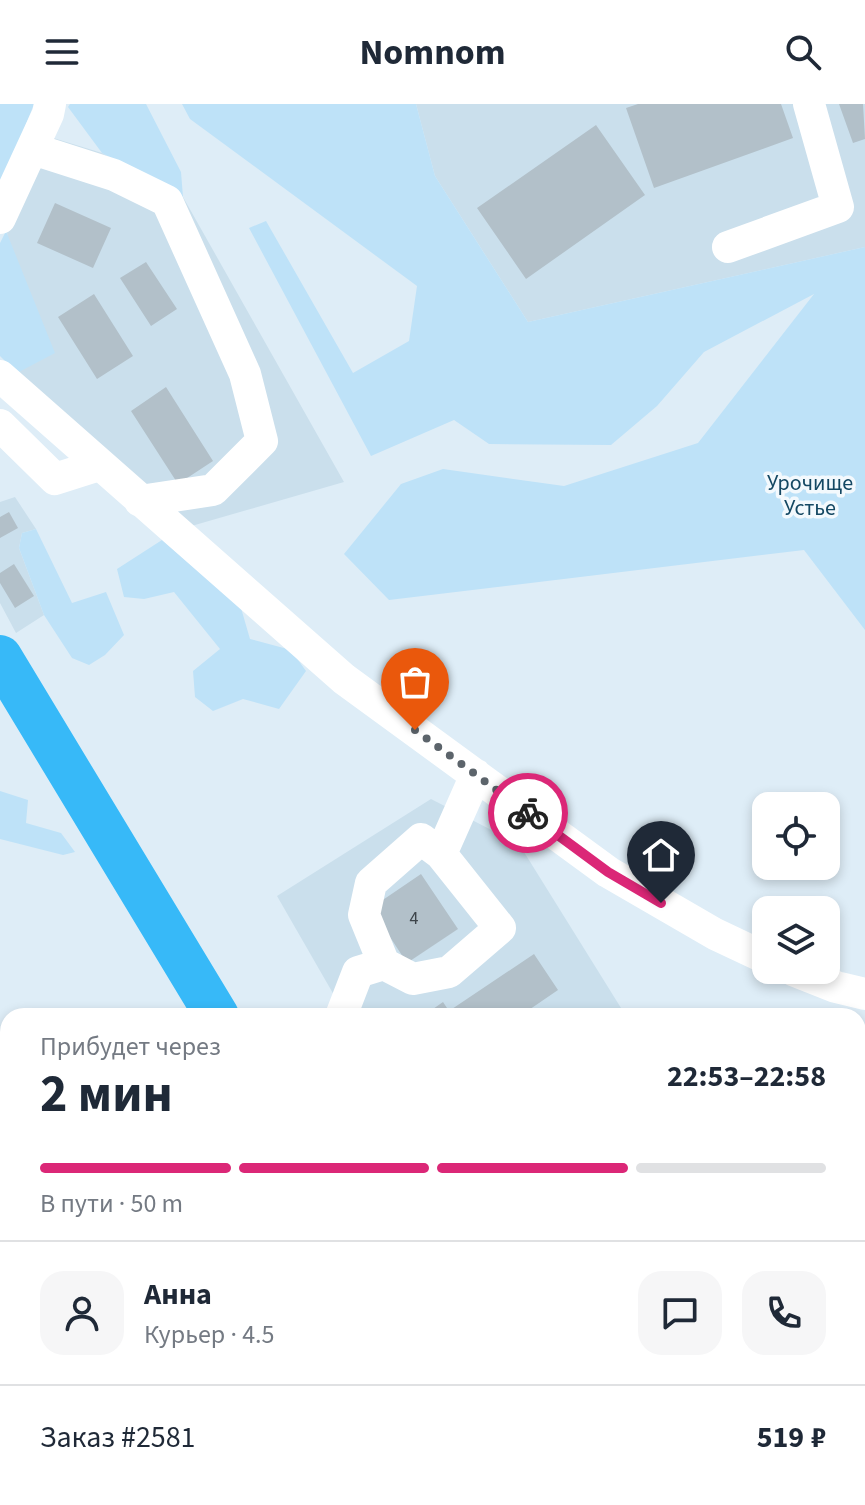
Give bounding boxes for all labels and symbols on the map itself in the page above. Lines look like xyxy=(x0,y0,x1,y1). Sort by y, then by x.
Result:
park label: Урочище Устье xyxy=(767,467,853,524)
pin xyxy=(381,648,449,730)
courier xyxy=(488,773,568,853)
pin xyxy=(627,821,695,903)
house number: 4 xyxy=(410,906,419,931)

